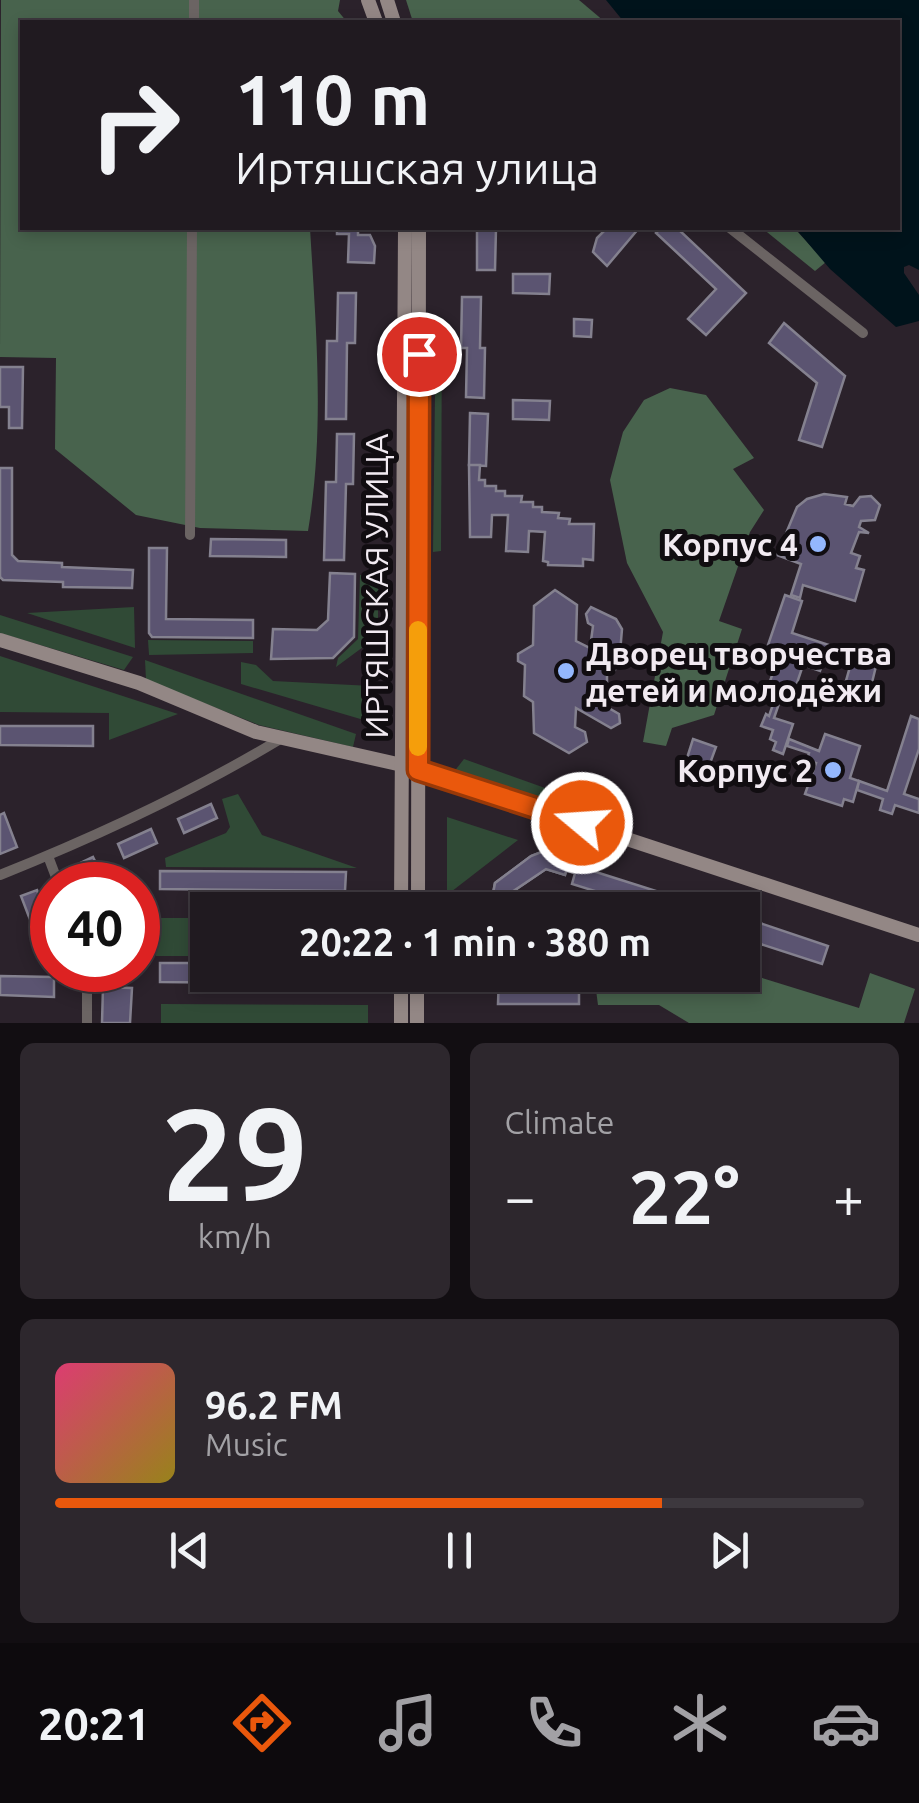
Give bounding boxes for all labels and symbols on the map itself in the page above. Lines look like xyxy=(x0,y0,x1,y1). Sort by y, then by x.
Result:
pin xyxy=(377,312,462,397)
street label: ИРТЯШСКАЯ УЛИЦА xyxy=(358,433,394,738)
place label: Корпус 4 xyxy=(662,526,798,562)
marker: Корпус 4 xyxy=(807,533,829,555)
place label: Дворец творчества детей и молодёжи xyxy=(586,635,892,708)
marker: Дворец творчества детей и молодёжи xyxy=(555,660,577,682)
place label: Корпус 2 xyxy=(677,752,813,788)
marker: Корпус 2 xyxy=(822,759,844,781)
position arrow xyxy=(530,771,634,875)
speed limit sign: 40 xyxy=(30,862,160,992)

